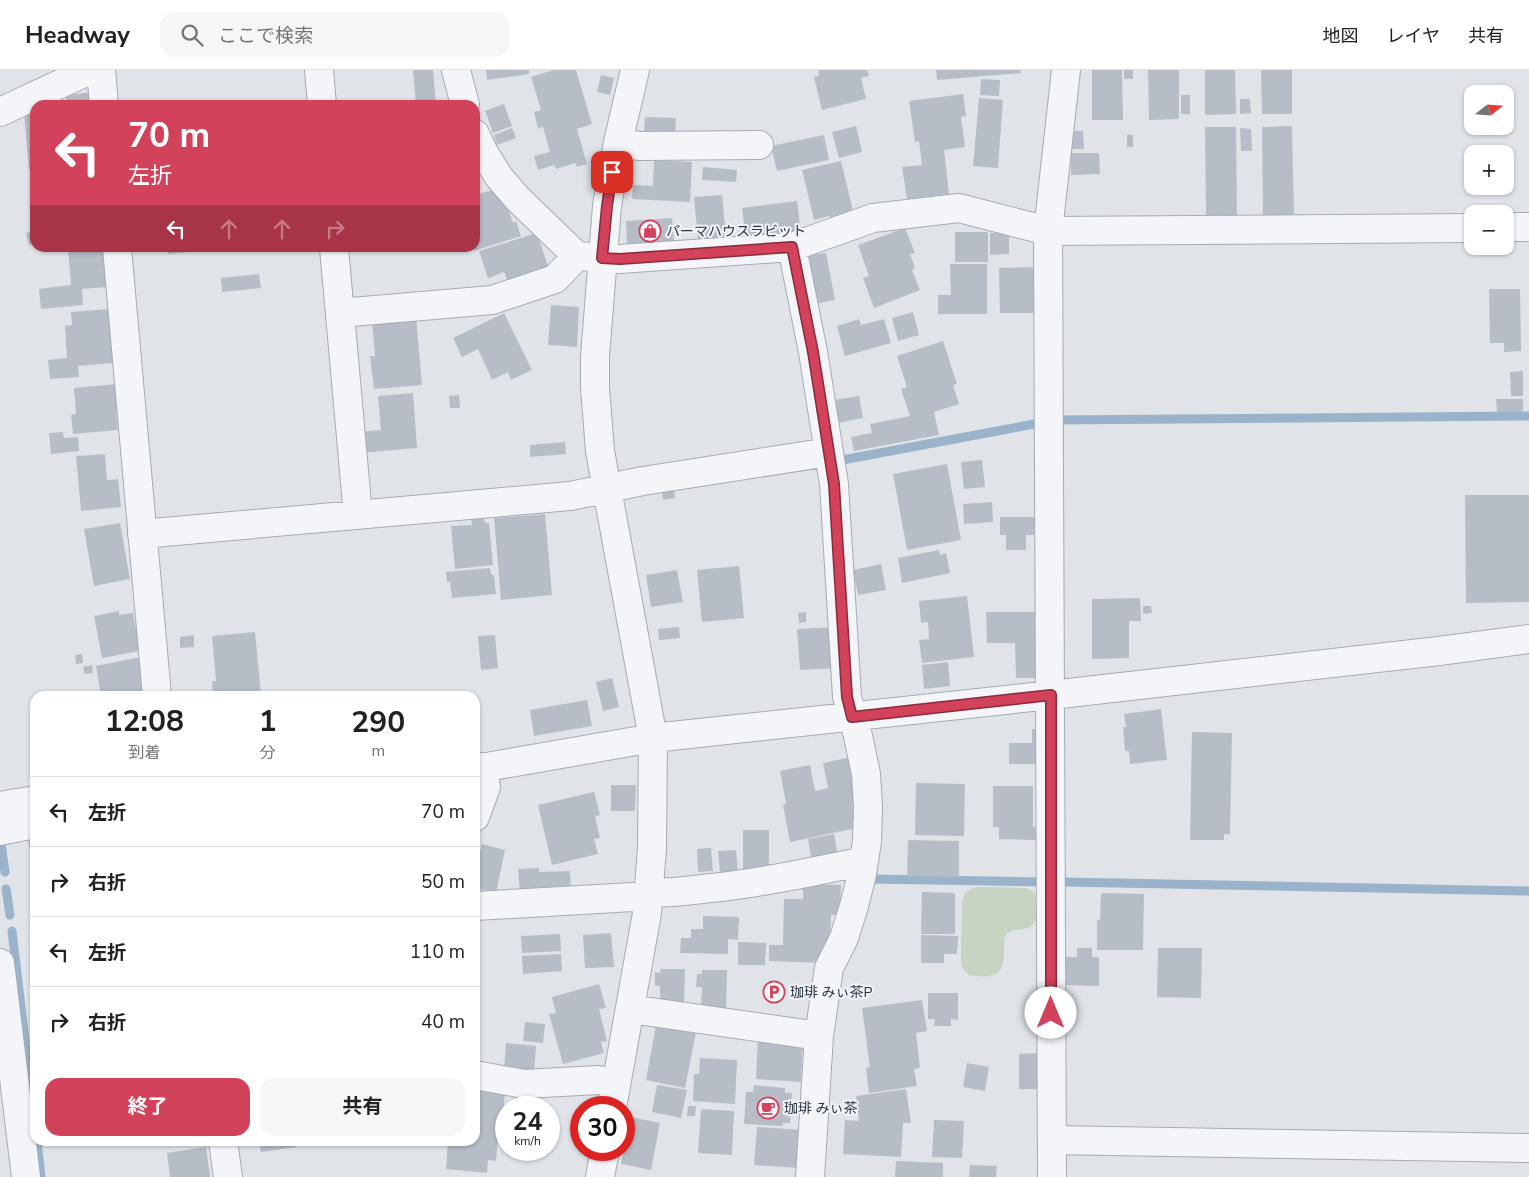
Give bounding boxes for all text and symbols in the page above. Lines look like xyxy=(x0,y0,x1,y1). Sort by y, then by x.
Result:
search box xyxy=(160,12,510,57)
text: Headway xyxy=(25,19,130,51)
icon: search xyxy=(178,21,206,49)
text: ここで検索 xyxy=(218,23,313,49)
text: 地図 xyxy=(1323,24,1359,48)
text: レイヤ xyxy=(1387,24,1440,48)
text: 共有 xyxy=(1468,24,1504,48)
north arrow xyxy=(1464,85,1514,135)
map controls xyxy=(1464,85,1514,255)
text: 70 m xyxy=(128,112,210,159)
icon: left xyxy=(45,120,110,185)
button: + xyxy=(1464,145,1514,195)
pin xyxy=(591,151,633,193)
icon: arrive xyxy=(598,158,626,186)
text: 左折 xyxy=(128,161,172,191)
button: − xyxy=(1464,205,1514,255)
icon: left xyxy=(162,215,190,243)
icon: ahead xyxy=(215,215,243,243)
icon: ahead xyxy=(268,215,296,243)
icon: right xyxy=(321,215,349,243)
shop icon: パーマハウスラビット xyxy=(638,219,662,243)
place label: パーマハウスラビット xyxy=(666,222,806,241)
text: 12:08 xyxy=(105,701,184,742)
text: 1 xyxy=(259,701,277,742)
text: 290 xyxy=(351,702,405,743)
text: m xyxy=(371,740,385,762)
text: 到着 xyxy=(128,742,160,764)
text: 分 xyxy=(260,742,276,764)
icon: left xyxy=(45,798,73,826)
text: 70 m xyxy=(421,799,465,825)
text: 左折 xyxy=(88,800,126,826)
icon: right xyxy=(45,868,73,896)
text: 50 m xyxy=(421,869,465,895)
text: 右折 xyxy=(88,870,126,896)
icon: left xyxy=(45,938,73,966)
text: 110 m xyxy=(410,939,465,965)
text: 左折 xyxy=(88,940,126,966)
parking icon: 珈琲 みぃ茶P xyxy=(762,980,786,1004)
place label: 珈琲 みぃ茶P xyxy=(790,983,873,1002)
position arrow xyxy=(1024,986,1076,1038)
icon: right xyxy=(45,1008,73,1036)
text: 40 m xyxy=(421,1009,465,1035)
text: 右折 xyxy=(88,1010,126,1036)
button: 終了 xyxy=(45,1078,250,1136)
button: 共有 xyxy=(260,1078,465,1136)
speed limit sign: 30 xyxy=(570,1096,635,1161)
cafe icon: 珈琲 みぃ茶 xyxy=(756,1096,780,1120)
place label: 珈琲 みぃ茶 xyxy=(784,1099,858,1118)
text: 24 xyxy=(512,1105,543,1139)
text: km/h xyxy=(514,1133,541,1149)

